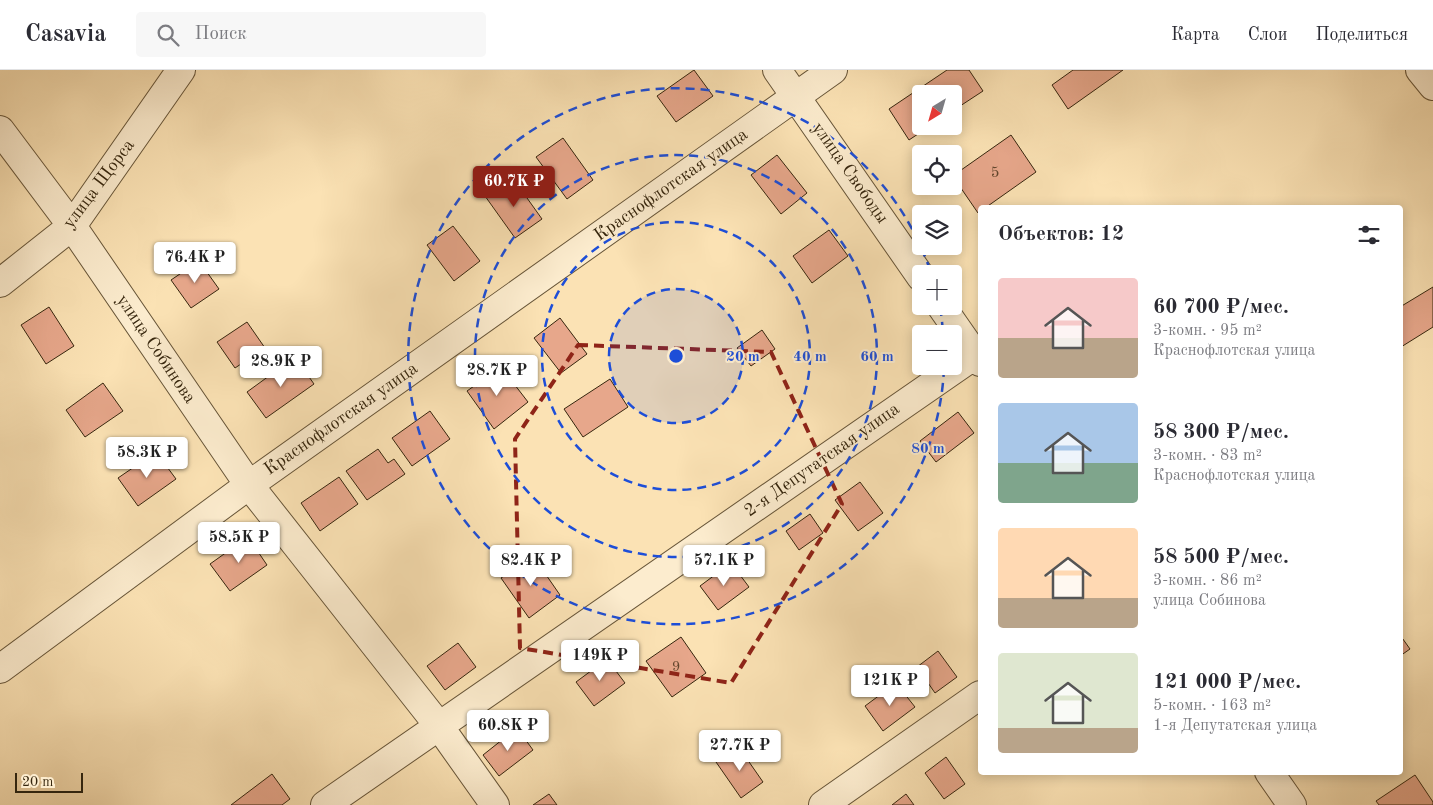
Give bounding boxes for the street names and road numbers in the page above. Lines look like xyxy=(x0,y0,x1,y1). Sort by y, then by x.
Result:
street label: улица Свободы xyxy=(809,119,892,227)
street label: Краснофлотская улица xyxy=(591,125,752,246)
street label: улица Щорса xyxy=(60,136,138,232)
street label: улица Собинова xyxy=(113,291,199,407)
street label: Краснофлотская улица xyxy=(261,359,422,480)
street label: 2-я Депутатская улица xyxy=(741,400,903,520)

